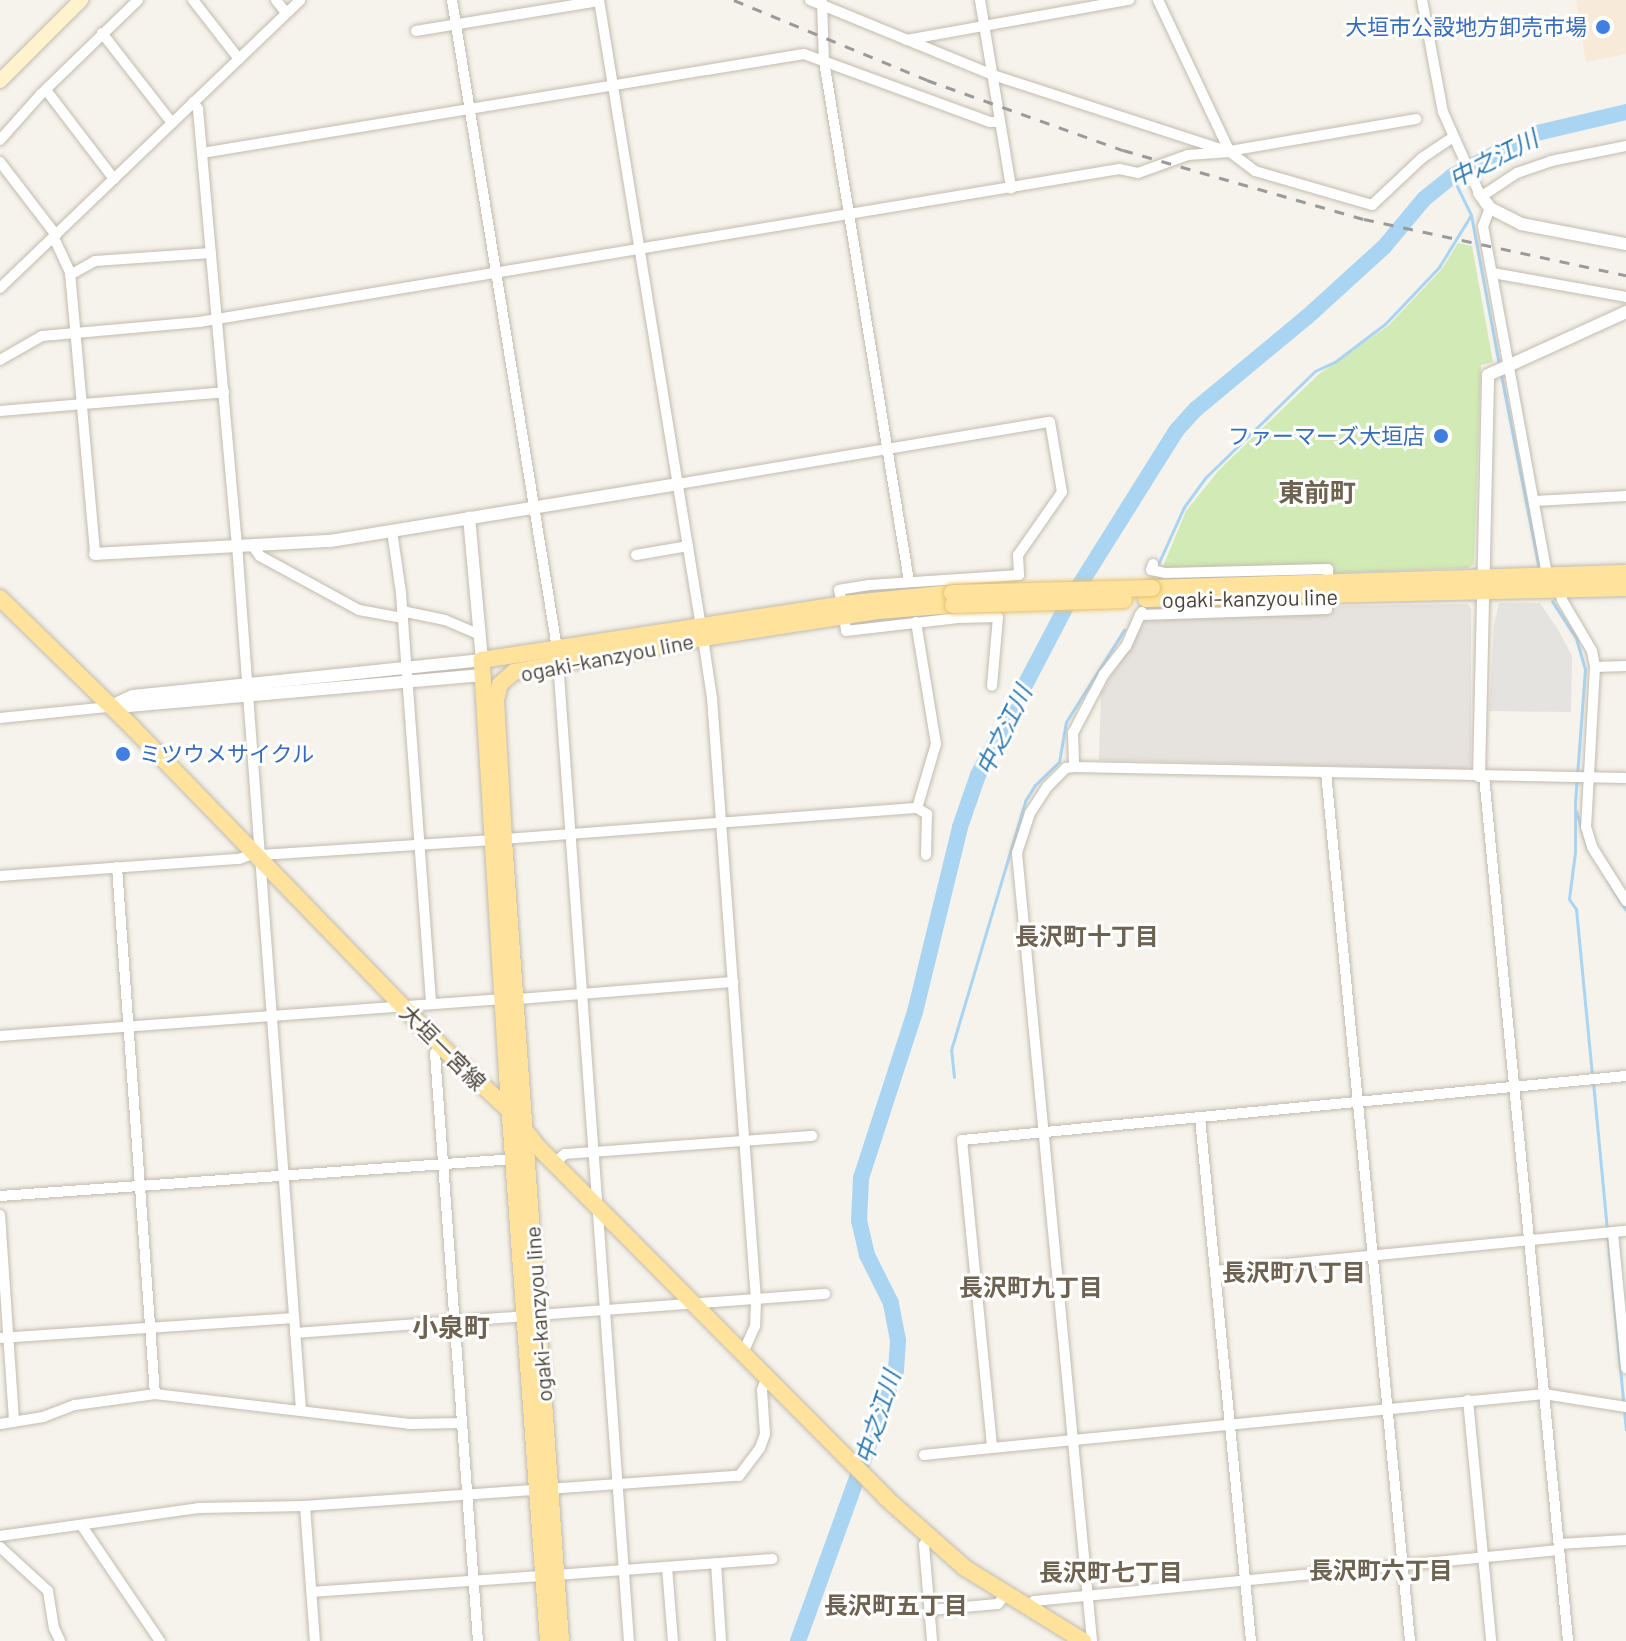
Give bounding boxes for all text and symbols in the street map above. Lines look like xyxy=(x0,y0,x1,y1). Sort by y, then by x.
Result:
place label: 大垣市公設地方卸売市場 xyxy=(1345,14,1587,40)
marker: 大垣市公設地方卸売市場 xyxy=(1594,18,1612,36)
water label: 中之江川 xyxy=(1444,123,1542,193)
place label: ファーマーズ大垣店 xyxy=(1227,423,1425,449)
marker: ファーマーズ大垣店 xyxy=(1432,427,1450,445)
district label: 東前町 xyxy=(1278,476,1356,508)
street label: ogaki-kanzyou line xyxy=(1162,583,1338,613)
street label: ogaki-kanzyou line xyxy=(518,627,696,687)
water label: 中之江川 xyxy=(969,681,1037,779)
place label: ミツウメサイクル xyxy=(139,741,315,767)
marker: ミツウメサイクル xyxy=(114,745,132,763)
district label: 長沢町十丁目 xyxy=(1015,922,1159,950)
street label: 大垣一宮線 xyxy=(395,999,491,1095)
street label: ogaki-kanzyou line xyxy=(519,1225,557,1403)
district label: 長沢町八丁目 xyxy=(1222,1258,1366,1286)
district label: 長沢町九丁目 xyxy=(959,1273,1103,1301)
district label: 小泉町 xyxy=(412,1311,490,1343)
water label: 中之江川 xyxy=(848,1367,906,1467)
district label: 長沢町六丁目 xyxy=(1309,1556,1453,1584)
district label: 長沢町七丁目 xyxy=(1039,1558,1183,1586)
district label: 長沢町五丁目 xyxy=(824,1591,968,1619)

